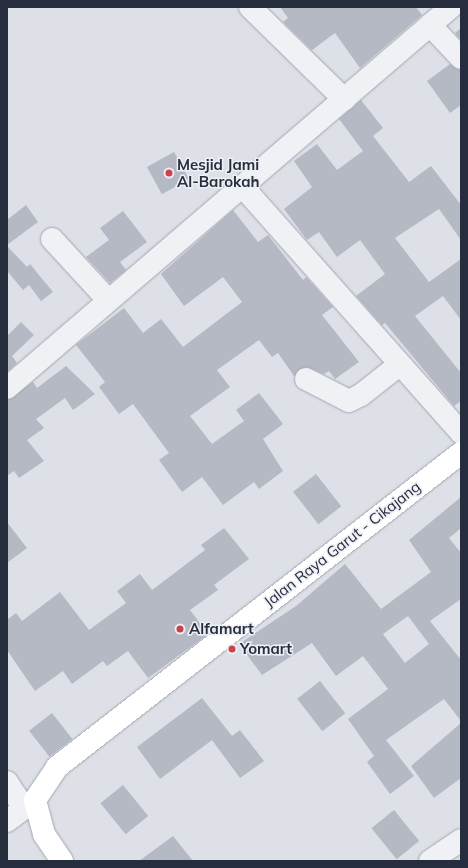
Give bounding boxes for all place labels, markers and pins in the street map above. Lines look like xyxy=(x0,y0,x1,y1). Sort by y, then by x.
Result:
place label: Mesjid Jami Al-Barokah xyxy=(177,155,260,190)
marker: Mesjid Jami Al-Barokah xyxy=(164,168,174,178)
place label: Alfamart xyxy=(189,620,254,638)
marker: Alfamart xyxy=(174,623,186,635)
place label: Yomart xyxy=(240,640,292,658)
marker: Yomart xyxy=(227,644,237,654)

